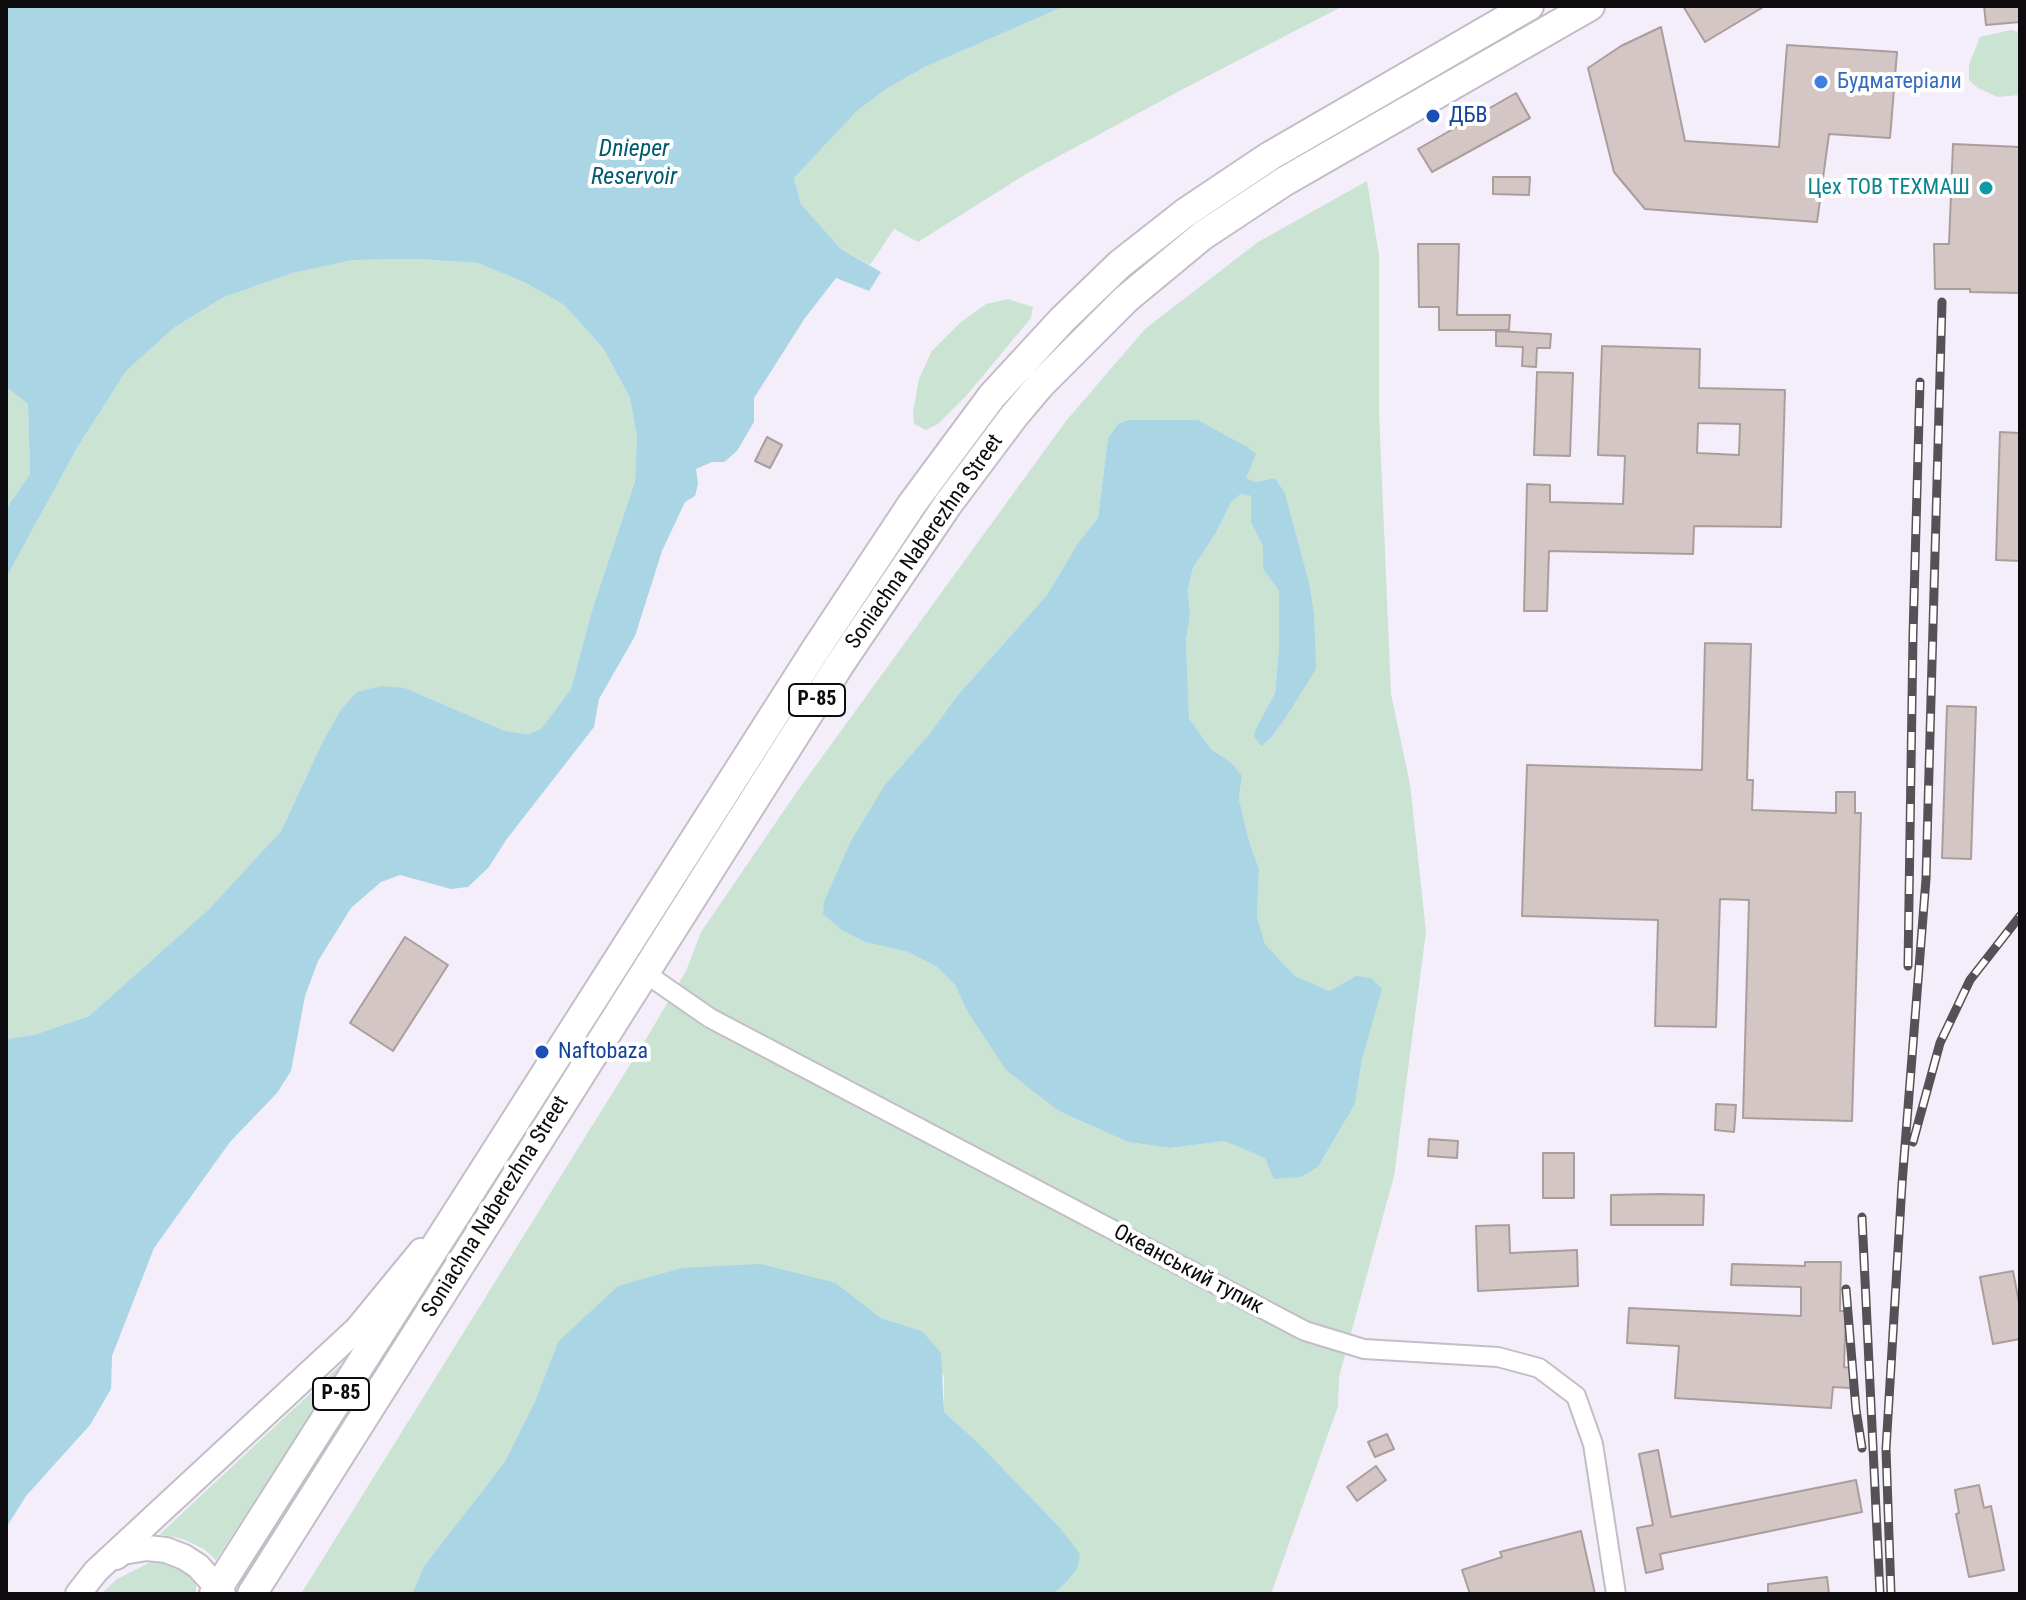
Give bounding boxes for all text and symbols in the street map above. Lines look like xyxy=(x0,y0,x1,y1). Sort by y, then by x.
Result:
place label: Будматеріали xyxy=(1837,69,1962,95)
marker: Будматеріали xyxy=(1812,73,1830,91)
place label: ДБВ xyxy=(1449,103,1488,129)
marker: ДБВ xyxy=(1424,107,1442,125)
water label: Dnieper Reservoir xyxy=(591,136,677,192)
place label: Цех ТОВ ТЕХМАШ xyxy=(1808,175,1970,201)
marker: Цех ТОВ ТЕХМАШ xyxy=(1977,179,1995,197)
street label: Soniachna Naberezhna Street xyxy=(841,430,1009,654)
road number: Р-85 xyxy=(789,684,845,716)
place label: Naftobaza xyxy=(558,1039,648,1065)
marker: Naftobaza xyxy=(533,1043,551,1061)
street label: Soniachna Naberezhna Street xyxy=(417,1091,575,1323)
street label: Океанський тупик xyxy=(1109,1219,1267,1321)
road number: Р-85 xyxy=(313,1378,369,1410)

